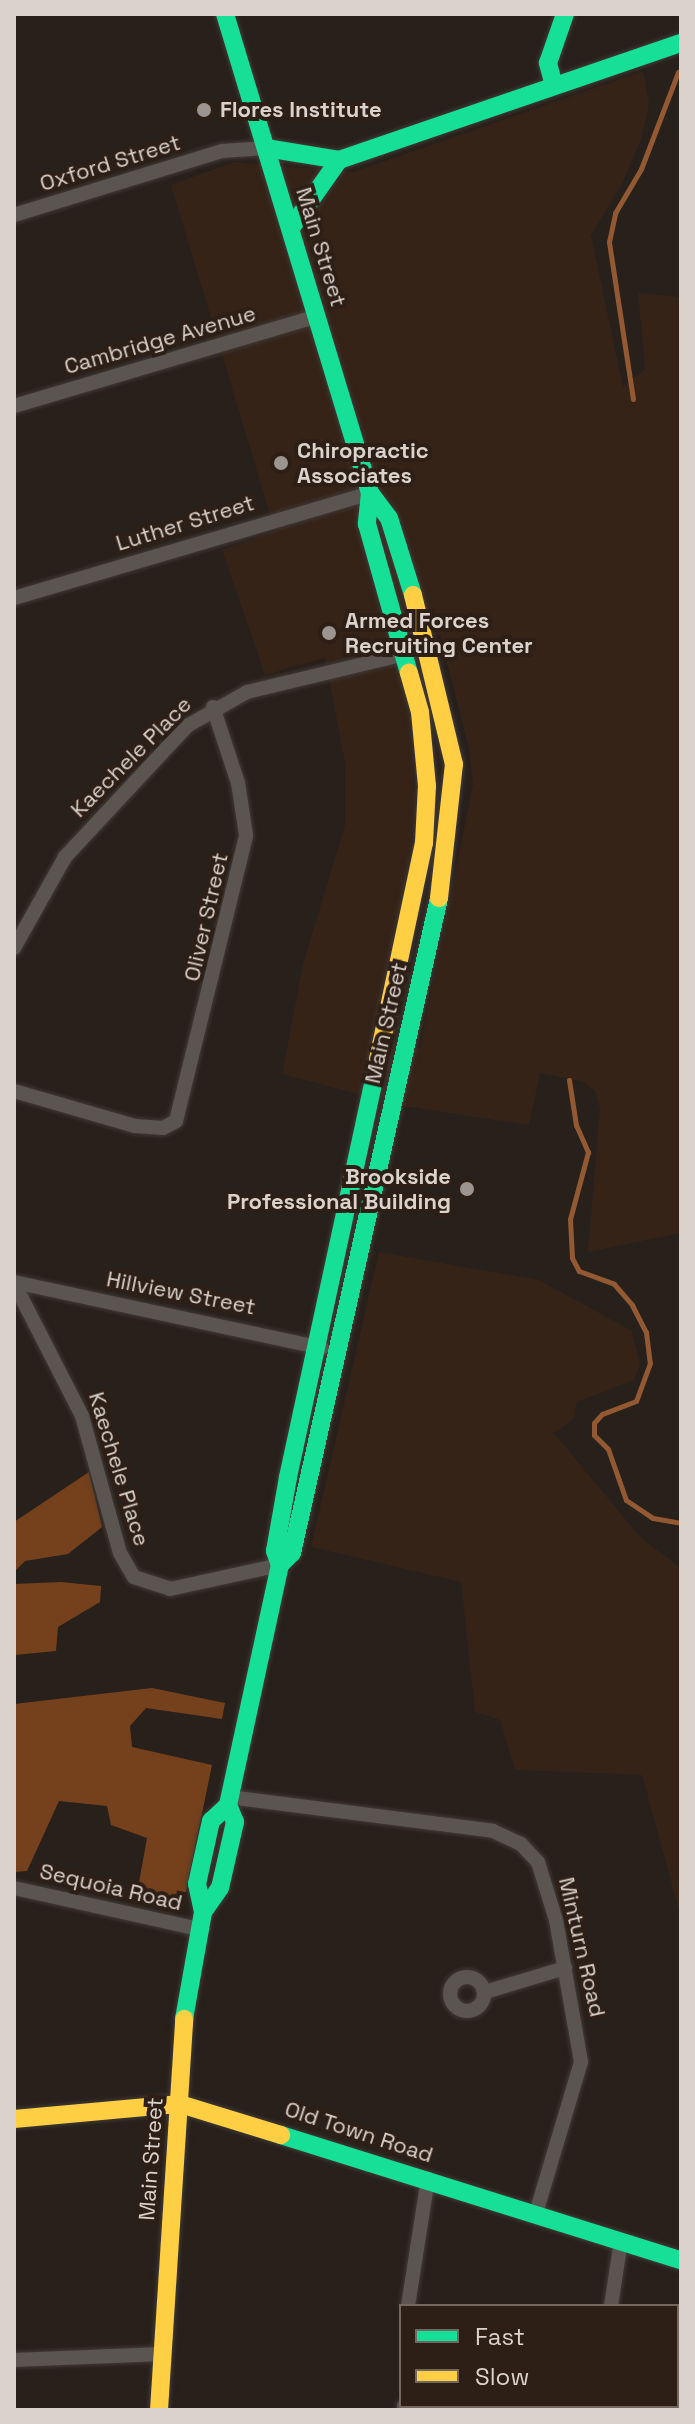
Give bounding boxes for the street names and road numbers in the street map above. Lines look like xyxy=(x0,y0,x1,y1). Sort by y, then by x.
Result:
street label: Oxford Street xyxy=(37,129,183,197)
street label: Main Street xyxy=(290,184,352,310)
street label: Cambridge Avenue xyxy=(61,300,259,380)
street label: Luther Street xyxy=(113,489,257,557)
street label: Kaechele Place xyxy=(65,691,197,823)
street label: Oliver Street xyxy=(178,850,234,984)
street label: Main Street xyxy=(359,960,413,1086)
street label: Hillview Street xyxy=(104,1266,258,1320)
street label: Kaechele Place xyxy=(83,1389,155,1549)
street label: Sequoia Road xyxy=(37,1858,185,1916)
street label: Minturn Road xyxy=(553,1875,611,2019)
street label: Old Town Road xyxy=(281,2096,437,2168)
street label: Main Street xyxy=(134,2097,168,2221)

